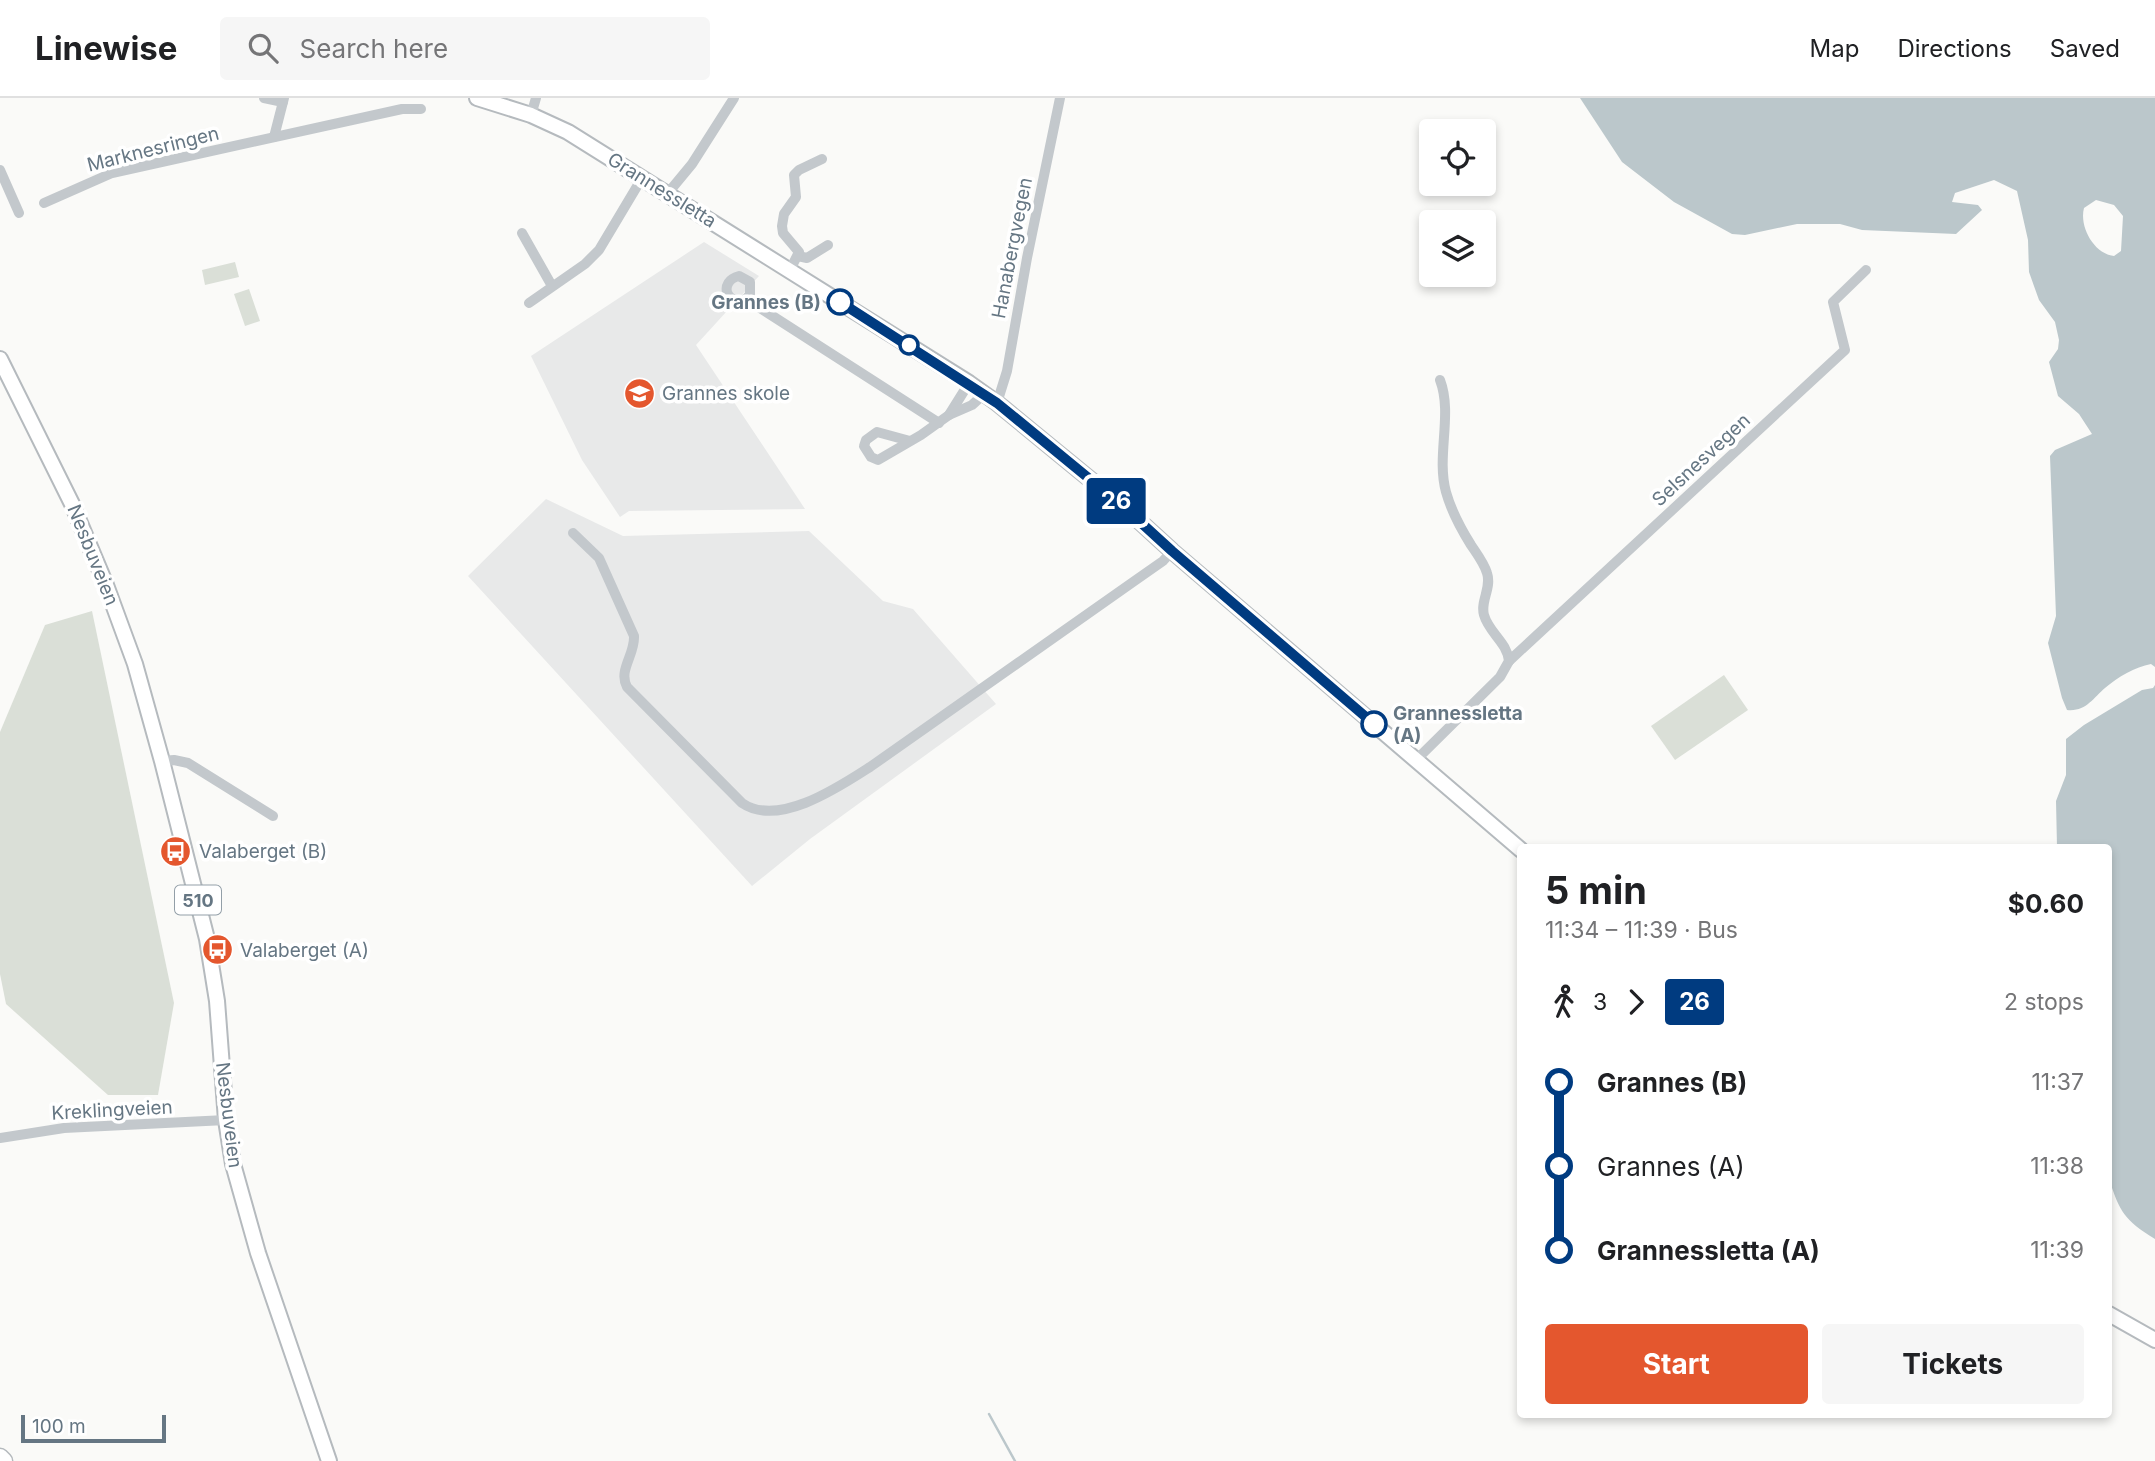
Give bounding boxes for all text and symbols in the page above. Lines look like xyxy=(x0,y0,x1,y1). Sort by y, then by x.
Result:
search box xyxy=(220,17,710,80)
text: Linewise xyxy=(35,28,178,68)
icon: search xyxy=(244,29,282,67)
text: Search here xyxy=(300,33,448,64)
text: Map xyxy=(1810,34,1859,63)
text: Directions xyxy=(1897,34,2012,63)
text: Saved xyxy=(2050,34,2120,63)
map controls xyxy=(1419,119,1496,287)
button: locate xyxy=(1419,119,1496,196)
street label: Marknesringen xyxy=(85,121,221,177)
street label: Grannessletta xyxy=(603,147,721,233)
street label: Hanabergvegen xyxy=(987,176,1037,320)
button: layers xyxy=(1419,210,1496,287)
marker: Grannes (B) xyxy=(827,289,853,315)
place label: Grannes (B) xyxy=(711,291,821,314)
unlabelled marker xyxy=(899,335,919,355)
school or university icon: Grannes skole xyxy=(622,376,656,410)
place label: Grannes skole xyxy=(662,382,790,405)
street label: Selsnesvegen xyxy=(1647,409,1755,511)
line badge: 26 xyxy=(1084,478,1148,524)
text: 26 xyxy=(1101,486,1131,515)
street label: Nesbuveien xyxy=(62,501,124,609)
place label: Grannessletta (A) xyxy=(1393,702,1523,747)
marker: Grannessletta (A) xyxy=(1361,711,1387,737)
bus stop icon: Valaberget (B) xyxy=(159,834,193,868)
place label: Valaberget (B) xyxy=(199,840,327,863)
text: 5 min xyxy=(1545,867,1647,913)
road number: 510 xyxy=(175,886,221,914)
text: $0.60 xyxy=(2008,888,2084,919)
text: 11:34 – 11:39 · Bus xyxy=(1545,916,1738,944)
bus stop icon: Valaberget (A) xyxy=(200,933,234,967)
place label: Valaberget (A) xyxy=(240,939,369,962)
icon: walk xyxy=(1545,983,1583,1021)
icon: forward xyxy=(1617,983,1655,1021)
text: 26 xyxy=(1679,987,1710,1016)
text: 3 xyxy=(1593,988,1607,1016)
text: 2 stops xyxy=(2004,988,2084,1016)
street label: Nesbuveien xyxy=(211,1061,247,1169)
text: Grannes (B) xyxy=(1597,1067,1747,1098)
text: 11:37 xyxy=(2031,1068,2084,1096)
street label: Kreklingveien xyxy=(51,1095,173,1125)
text: Grannes (A) xyxy=(1597,1151,1745,1182)
text: 11:38 xyxy=(2030,1152,2084,1180)
text: Grannessletta (A) xyxy=(1597,1235,1820,1266)
text: 11:39 xyxy=(2030,1236,2084,1264)
button: Start xyxy=(1545,1324,1808,1404)
button: Tickets xyxy=(1822,1324,2084,1404)
scale bar xyxy=(21,1412,166,1444)
text: 100 m xyxy=(32,1415,86,1438)

